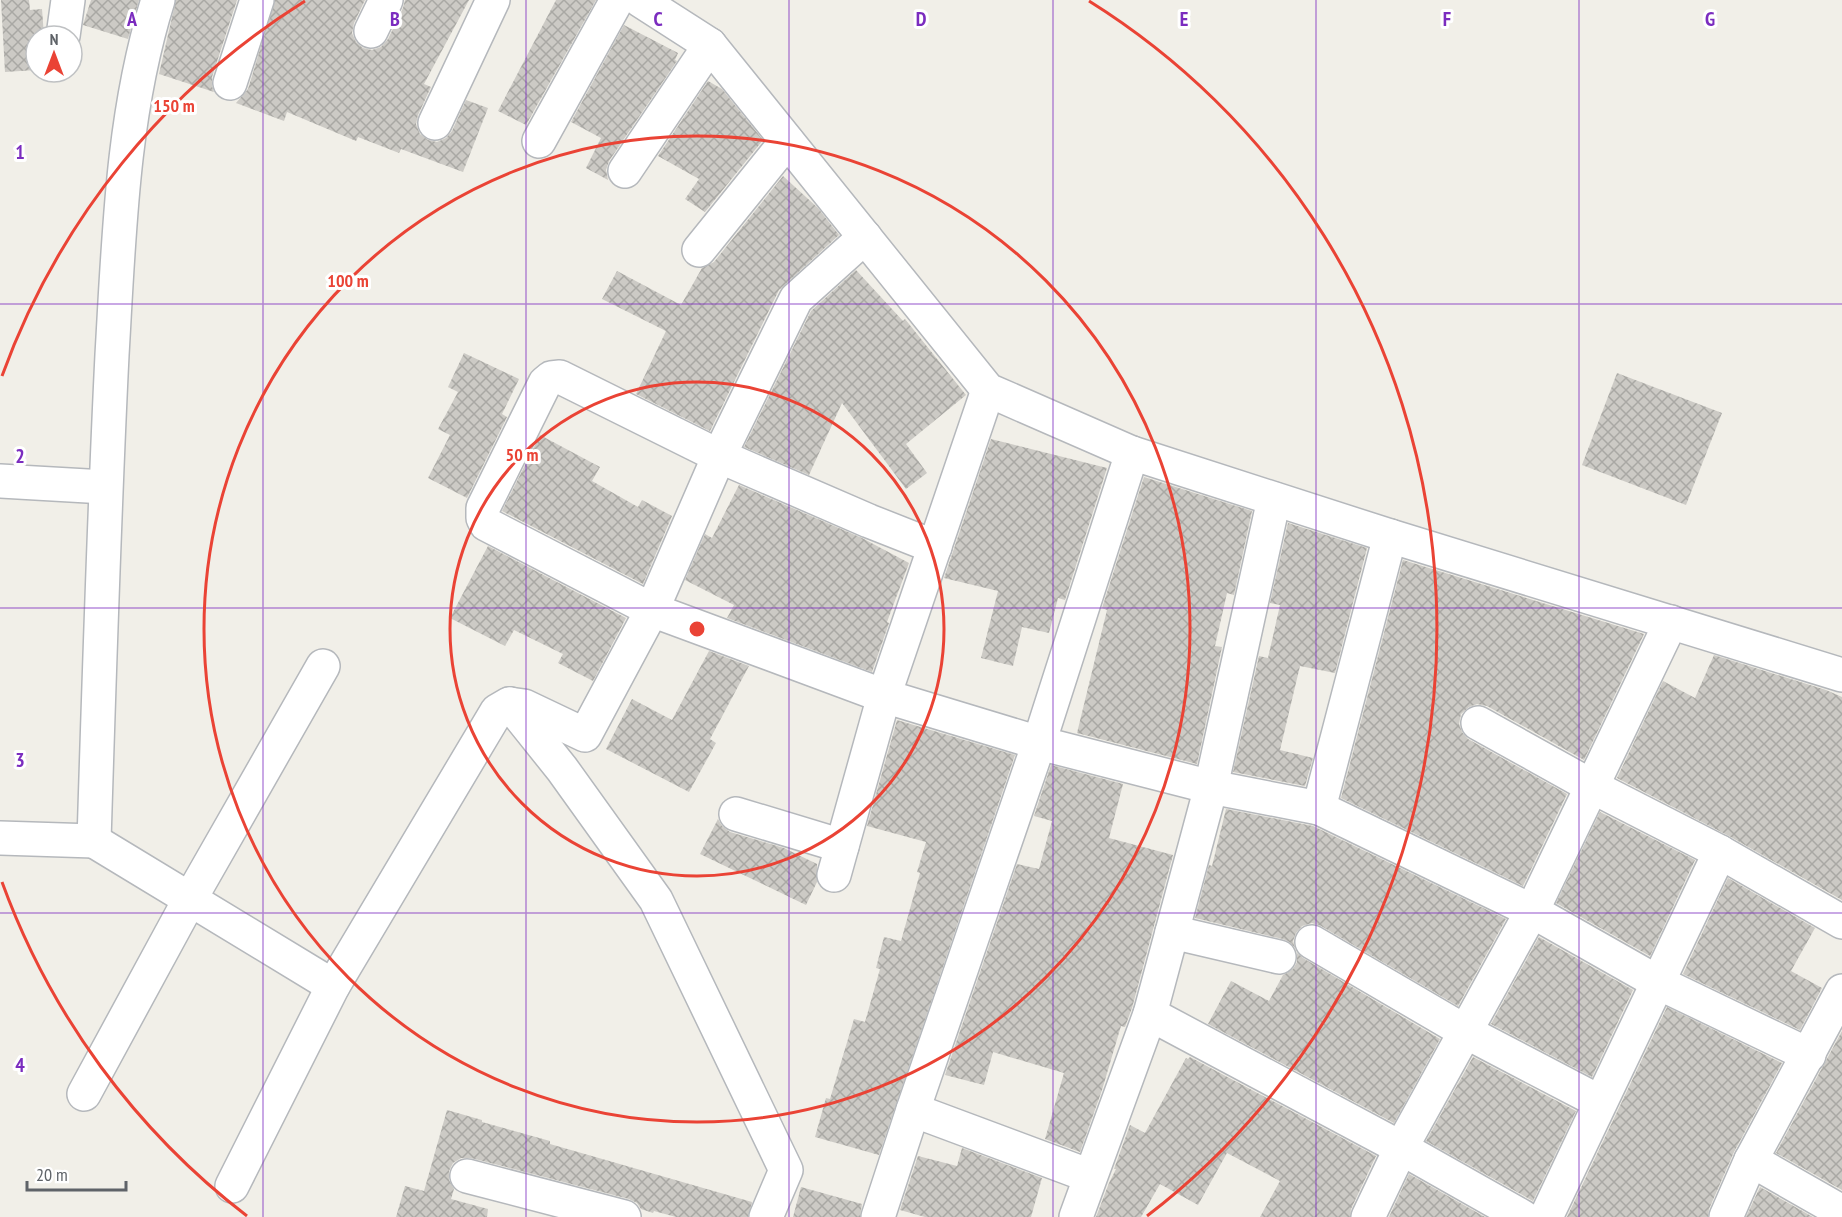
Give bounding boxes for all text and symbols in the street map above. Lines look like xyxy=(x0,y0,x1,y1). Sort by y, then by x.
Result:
text: A xyxy=(126,6,138,32)
text: B xyxy=(390,6,400,32)
text: C xyxy=(653,6,663,32)
text: D xyxy=(916,6,927,32)
text: E xyxy=(1180,6,1188,32)
text: F xyxy=(1443,6,1451,32)
text: G xyxy=(1705,6,1715,32)
north arrow xyxy=(24,24,84,84)
text: N xyxy=(50,29,58,49)
text: 150 m xyxy=(153,94,195,117)
text: 1 xyxy=(15,139,25,165)
text: 100 m xyxy=(327,269,369,292)
text: 2 xyxy=(15,443,25,469)
text: 50 m xyxy=(506,443,538,466)
centre of rings xyxy=(687,619,707,639)
text: 3 xyxy=(15,747,25,773)
text: 4 xyxy=(15,1052,25,1078)
scale bar xyxy=(27,1154,126,1192)
text: 20 m xyxy=(36,1163,68,1186)

